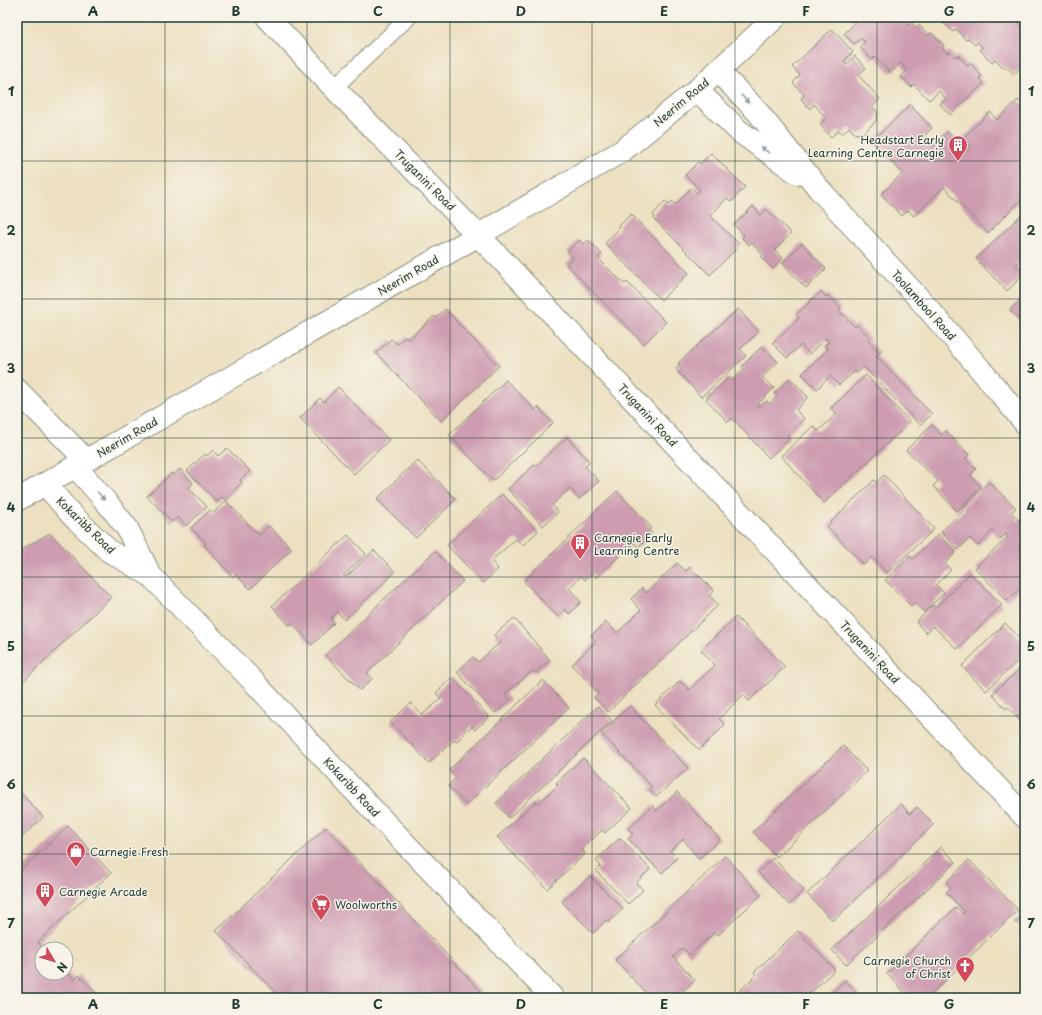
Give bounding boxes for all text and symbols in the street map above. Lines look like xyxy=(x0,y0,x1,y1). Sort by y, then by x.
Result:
text: A xyxy=(88,1,98,20)
text: B xyxy=(232,1,241,20)
text: C xyxy=(373,1,383,20)
text: D xyxy=(516,1,526,20)
text: E xyxy=(660,1,668,20)
text: F xyxy=(802,1,810,20)
text: G xyxy=(944,1,954,20)
street label: Neerim Road xyxy=(649,74,713,130)
text: 1 xyxy=(8,81,14,100)
text: 1 xyxy=(1028,81,1034,100)
one-way arrow xyxy=(741,94,750,104)
place label: Headstart Early Learning Centre Carnegie xyxy=(808,131,944,161)
building icon: Headstart Early Learning Centre Carnegie xyxy=(947,134,969,162)
street label: Truganini Road xyxy=(390,145,460,215)
one-way arrow xyxy=(759,146,770,154)
text: 2 xyxy=(6,220,16,239)
text: 2 xyxy=(1026,220,1036,239)
street label: Neerim Road xyxy=(374,251,442,299)
street label: Toolambool Road xyxy=(888,266,960,344)
text: 3 xyxy=(7,358,16,377)
text: 3 xyxy=(1027,358,1036,377)
street label: Truganini Road xyxy=(614,380,682,450)
street label: Neerim Road xyxy=(93,413,161,461)
one-way arrow xyxy=(97,490,106,501)
street label: Kokaribb Road xyxy=(53,492,119,558)
text: 4 xyxy=(7,497,16,516)
text: 4 xyxy=(1027,497,1036,516)
place label: Carnegie Early Learning Centre xyxy=(594,529,679,559)
building icon: Carnegie Early Learning Centre xyxy=(569,532,591,560)
street label: Truganini Road xyxy=(836,617,904,687)
text: 5 xyxy=(7,636,15,655)
text: 5 xyxy=(1027,636,1035,655)
street label: Kokaribb Road xyxy=(320,753,384,821)
text: 6 xyxy=(6,774,16,793)
text: 6 xyxy=(1026,774,1036,793)
shop icon: Carnegie Fresh xyxy=(65,840,87,868)
place label: Carnegie Fresh xyxy=(90,843,169,860)
building icon: Carnegie Arcade xyxy=(34,880,56,908)
place label: Carnegie Arcade xyxy=(59,883,148,900)
supermarket icon: Woolworths xyxy=(310,893,332,921)
place label: Woolworths xyxy=(335,896,397,913)
text: 7 xyxy=(7,913,15,932)
text: 7 xyxy=(1027,913,1035,932)
north arrow xyxy=(34,941,74,981)
place label: Carnegie Church of Christ xyxy=(863,952,952,982)
church icon: Carnegie Church of Christ xyxy=(954,955,976,983)
text: N xyxy=(53,959,72,976)
text: A xyxy=(88,994,98,1013)
text: B xyxy=(232,994,241,1013)
text: C xyxy=(373,994,383,1013)
text: D xyxy=(516,994,526,1013)
text: E xyxy=(660,994,668,1013)
text: F xyxy=(802,994,810,1013)
text: G xyxy=(944,994,954,1013)

